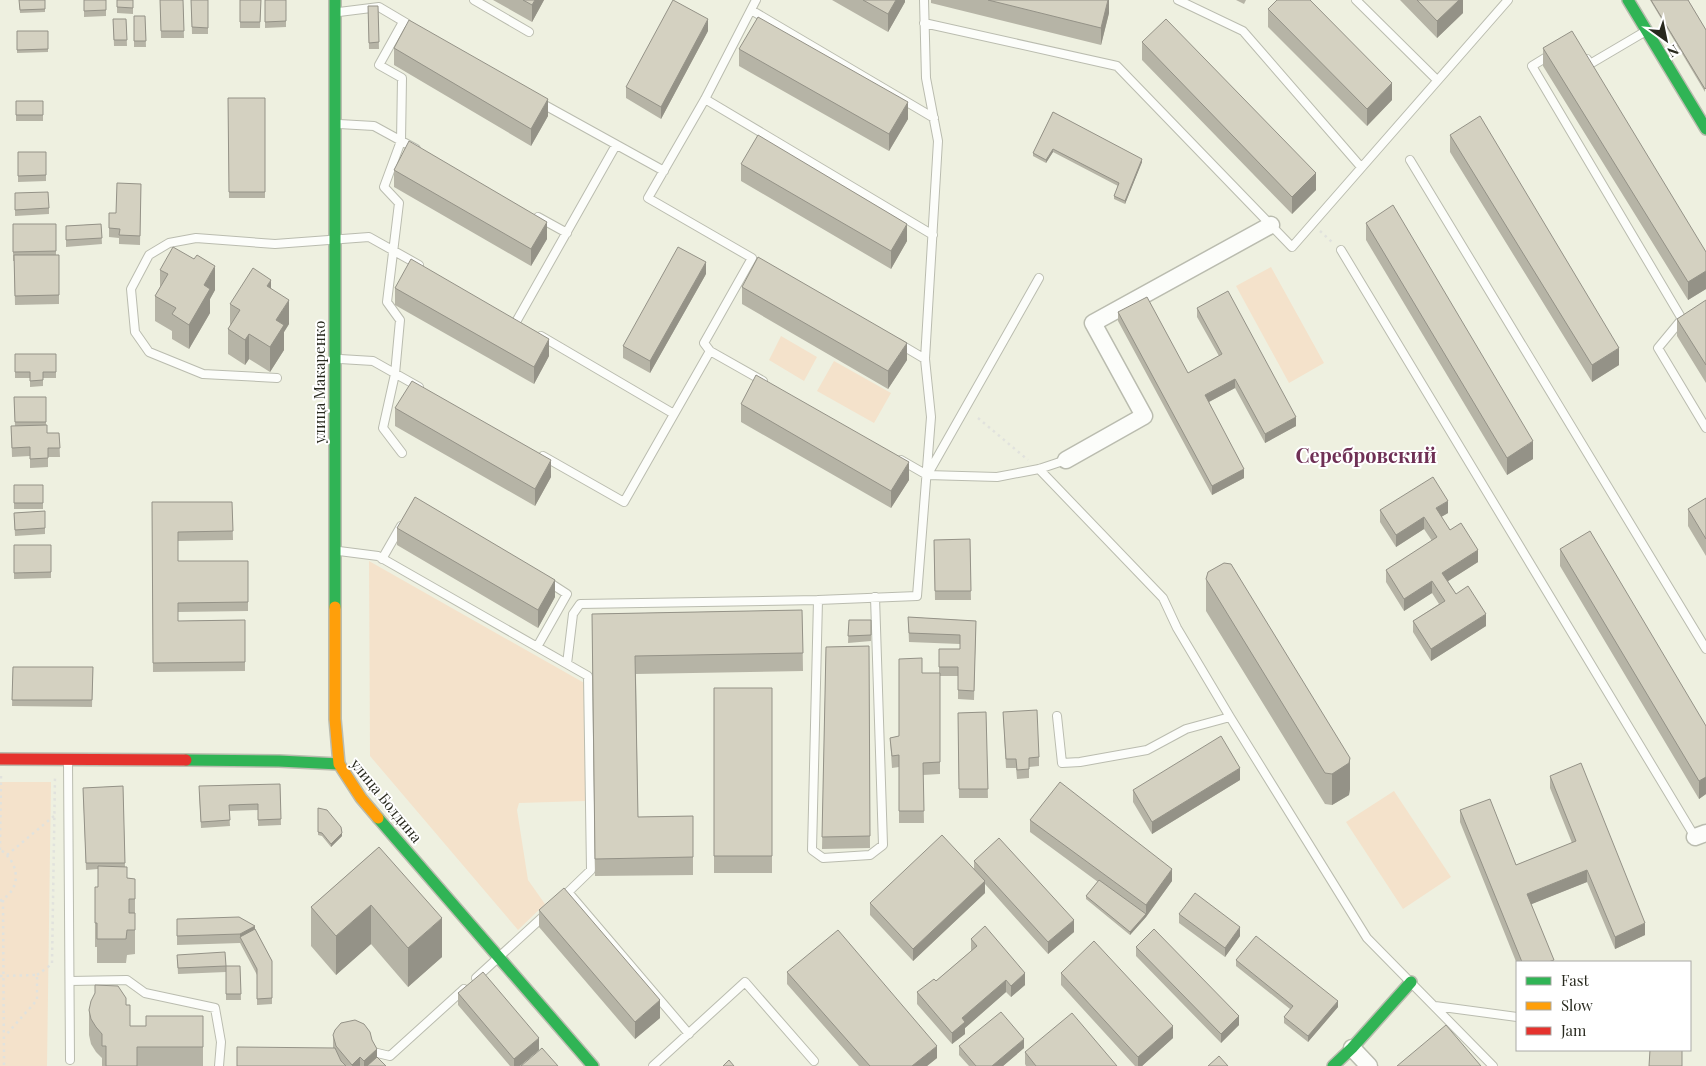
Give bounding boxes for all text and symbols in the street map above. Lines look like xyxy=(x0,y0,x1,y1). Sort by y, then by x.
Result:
north arrow xyxy=(1641,15,1691,65)
text: N xyxy=(1664,41,1683,62)
street label: улица Макаренко xyxy=(309,321,329,444)
district label: Серебровский xyxy=(1296,441,1436,468)
street label: улица Болдина xyxy=(346,753,427,847)
legend xyxy=(1516,961,1691,1051)
text: Fast xyxy=(1561,970,1590,990)
text: Slow xyxy=(1561,995,1593,1015)
text: Jam xyxy=(1560,1020,1587,1040)

